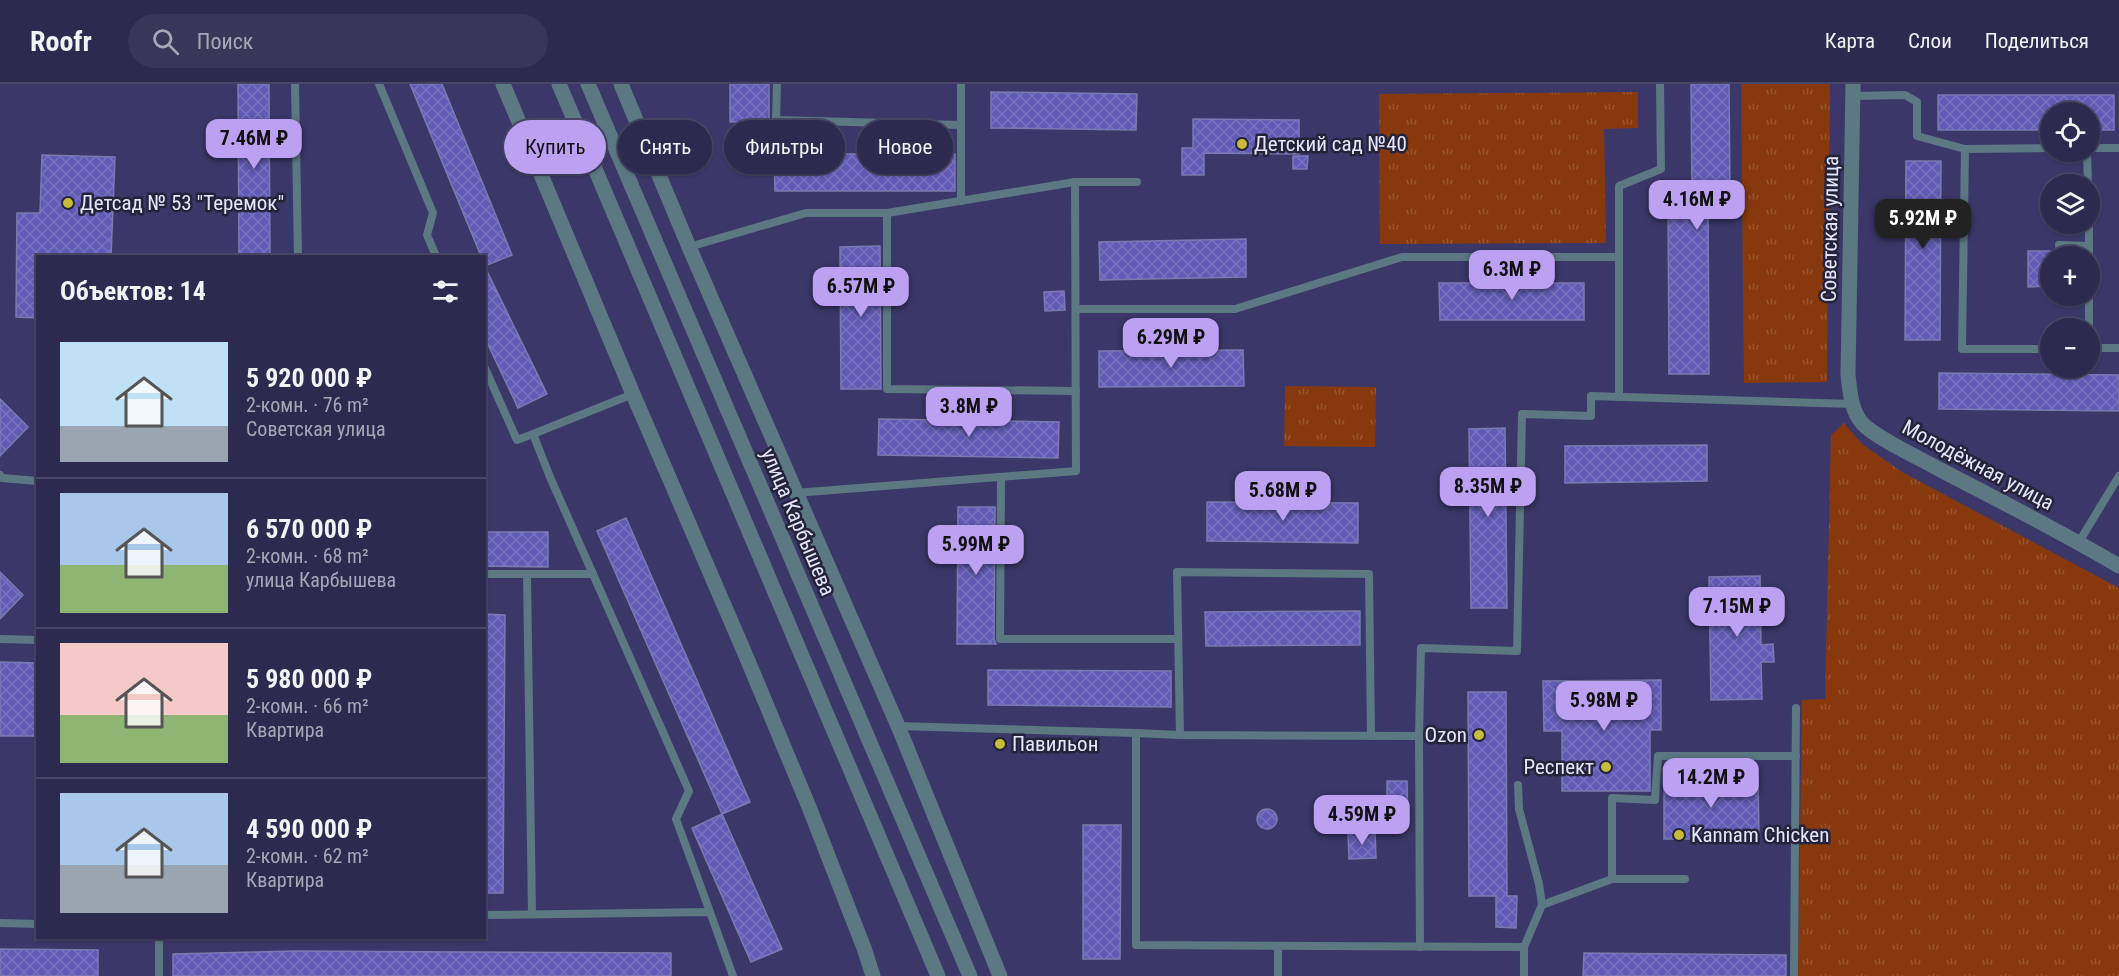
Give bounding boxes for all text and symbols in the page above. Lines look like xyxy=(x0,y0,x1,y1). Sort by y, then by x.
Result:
search box xyxy=(128,14,548,68)
text: Roofr xyxy=(30,25,92,58)
icon: search xyxy=(149,25,182,58)
text: Поиск xyxy=(197,29,253,54)
text: Карта xyxy=(1825,29,1875,53)
text: Слои xyxy=(1908,29,1952,53)
text: Поделиться xyxy=(1985,29,2089,53)
map controls xyxy=(2040,102,2100,378)
button: locate xyxy=(2040,102,2100,162)
pin: 7.46M ₽ xyxy=(199,119,309,170)
chip: Купить xyxy=(504,120,606,174)
chip: Снять xyxy=(618,120,712,174)
chip: Фильтры xyxy=(724,120,845,174)
chip: Новое xyxy=(857,120,953,174)
text: 7.46M ₽ xyxy=(220,126,288,150)
place label: Детский сад №40 xyxy=(1254,132,1407,156)
marker: Детский сад №40 xyxy=(1235,137,1249,151)
street label: Советская улица xyxy=(1817,156,1843,302)
button: layers xyxy=(2040,174,2100,234)
pin: 4.16M ₽ xyxy=(1642,180,1752,231)
text: 4.16M ₽ xyxy=(1663,187,1731,211)
place label: Детсад № 53 "Теремок" xyxy=(80,191,284,215)
marker: Детсад № 53 "Теремок" xyxy=(61,196,75,210)
pin: 5.92M ₽ xyxy=(1868,199,1978,250)
text: 5.92M ₽ xyxy=(1889,206,1957,230)
button: + xyxy=(2040,246,2100,306)
pin: 6.3M ₽ xyxy=(1463,250,1561,301)
text: 6.3M ₽ xyxy=(1483,257,1541,281)
pin: 6.57M ₽ xyxy=(806,267,916,318)
text: 6.57M ₽ xyxy=(827,274,895,298)
icon: filters xyxy=(429,275,462,308)
text: Объектов: 14 xyxy=(60,276,206,306)
pin: 6.29M ₽ xyxy=(1116,318,1226,369)
button: − xyxy=(2040,318,2100,378)
text: 6.29M ₽ xyxy=(1137,325,1205,349)
text: 5 920 000 ₽ xyxy=(246,363,372,393)
icon: home xyxy=(108,366,180,438)
pin: 3.8M ₽ xyxy=(920,387,1018,438)
text: 2-комн. · 76 m² xyxy=(246,393,369,417)
text: 3.8M ₽ xyxy=(940,394,998,418)
street label: Молодёжная улица xyxy=(1898,415,2058,515)
text: Советская улица xyxy=(246,417,386,441)
street label: улица Карбышева xyxy=(756,445,840,599)
pin: 8.35M ₽ xyxy=(1433,467,1543,518)
pin: 5.68M ₽ xyxy=(1228,471,1338,522)
text: 8.35M ₽ xyxy=(1454,474,1522,498)
text: 5.68M ₽ xyxy=(1249,478,1317,502)
text: 6 570 000 ₽ xyxy=(246,514,372,544)
icon: home xyxy=(108,517,180,589)
pin: 5.99M ₽ xyxy=(921,525,1031,576)
text: 5.99M ₽ xyxy=(942,532,1010,556)
text: 2-комн. · 68 m² xyxy=(246,544,369,568)
text: улица Карбышева xyxy=(246,568,396,592)
pin: 7.15M ₽ xyxy=(1682,587,1792,638)
text: 7.15M ₽ xyxy=(1703,594,1771,618)
text: 5 980 000 ₽ xyxy=(246,664,372,694)
icon: home xyxy=(108,667,180,739)
pin: 5.98M ₽ xyxy=(1549,681,1659,732)
text: 5.98M ₽ xyxy=(1570,688,1638,712)
text: 2-комн. · 66 m² xyxy=(246,694,369,718)
text: Квартира xyxy=(246,718,324,742)
place label: Ozon xyxy=(1425,723,1467,747)
marker: Ozon xyxy=(1472,728,1486,742)
place label: Павильон xyxy=(1012,732,1098,756)
marker: Павильон xyxy=(993,737,1007,751)
place label: Респект xyxy=(1523,755,1594,779)
pin: 14.2M ₽ xyxy=(1656,758,1766,809)
marker: Респект xyxy=(1599,760,1613,774)
text: 14.2M ₽ xyxy=(1677,765,1745,789)
pin: 4.59M ₽ xyxy=(1307,795,1417,846)
text: 4.59M ₽ xyxy=(1328,802,1396,826)
text: 4 590 000 ₽ xyxy=(246,814,372,844)
icon: home xyxy=(108,817,180,889)
place label: Kannam Chicken xyxy=(1691,823,1829,847)
marker: Kannam Chicken xyxy=(1672,828,1686,842)
text: 2-комн. · 62 m² xyxy=(246,844,369,868)
text: Квартира xyxy=(246,868,324,892)

